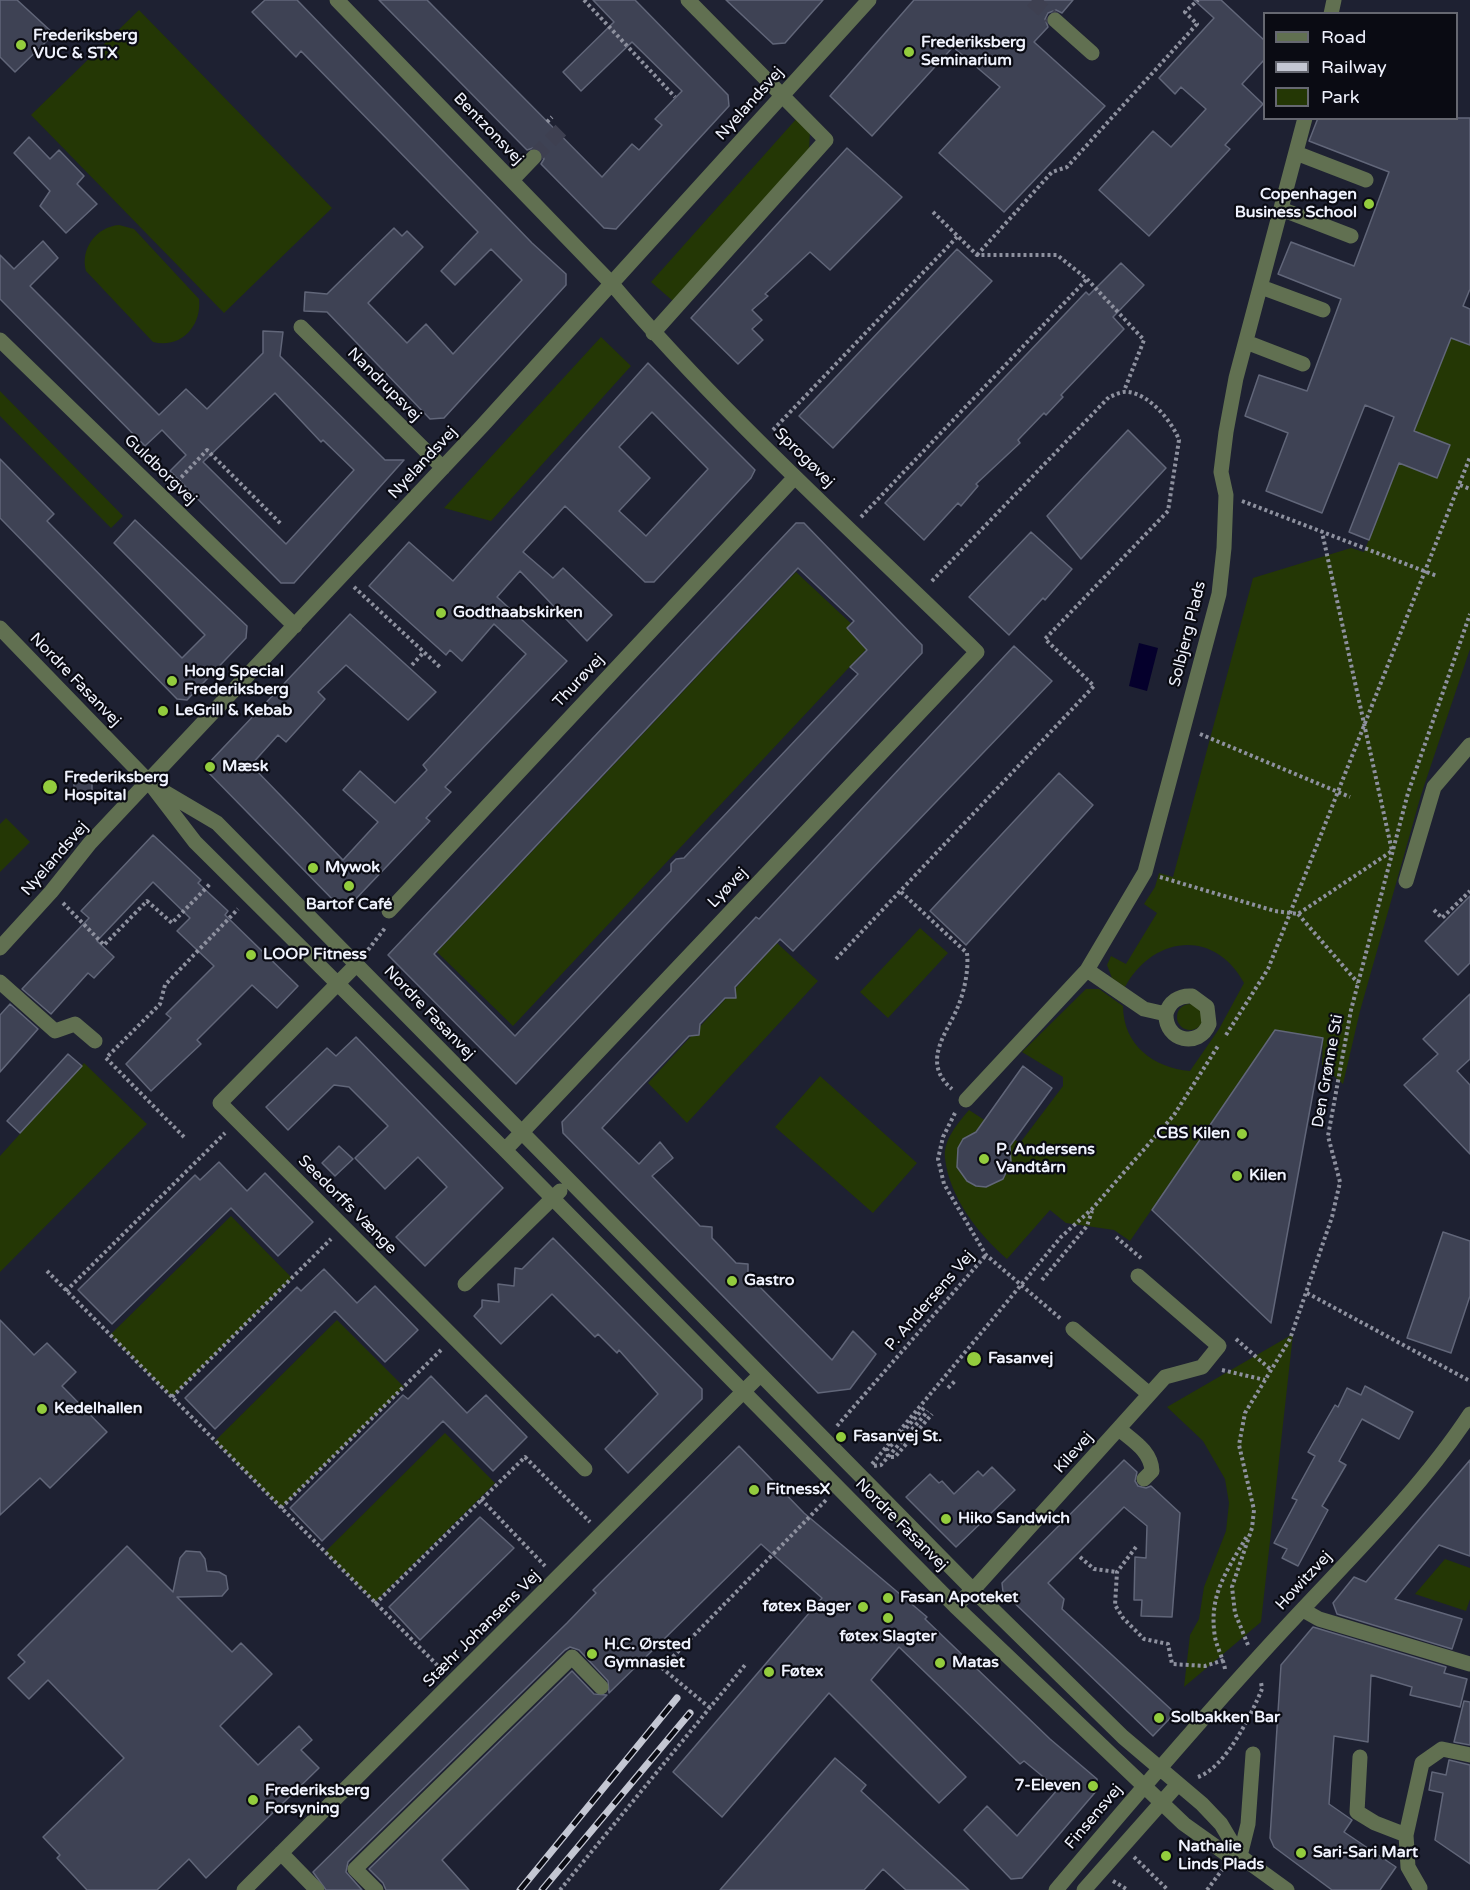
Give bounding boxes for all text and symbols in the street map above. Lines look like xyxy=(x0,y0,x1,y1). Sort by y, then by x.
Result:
legend xyxy=(1263,12,1458,120)
place label: Frederiksberg VUC & STX xyxy=(33,26,138,64)
text: Road xyxy=(1321,26,1366,48)
place label: Frederiksberg Seminarium xyxy=(921,33,1026,71)
marker: Frederiksberg VUC & STX xyxy=(14,38,28,52)
marker: Frederiksberg Seminarium xyxy=(902,45,916,59)
text: Railway xyxy=(1321,56,1387,78)
street label: Nyelandsvej xyxy=(712,63,788,145)
text: Park xyxy=(1321,86,1359,108)
street label: Bentzonsvej xyxy=(449,89,527,169)
place label: Copenhagen Business School xyxy=(1235,185,1357,223)
marker: Copenhagen Business School xyxy=(1362,197,1376,211)
street label: Nandrupsvej xyxy=(343,344,425,426)
street label: Nyelandsvej xyxy=(385,423,461,503)
street label: Sprogøvej xyxy=(770,424,838,492)
street label: Guldborgvej xyxy=(120,431,200,509)
street label: Solbjerg Plads xyxy=(1166,579,1210,689)
place label: Godthaabskirken xyxy=(453,603,583,623)
marker: Godthaabskirken xyxy=(434,606,448,620)
street label: Nordre Fasanvej xyxy=(25,629,125,731)
street label: Thurøvej xyxy=(549,650,609,712)
place label: Hong Special Frederiksberg xyxy=(184,662,289,700)
marker: Hong Special Frederiksberg xyxy=(165,674,179,688)
place label: LeGrill & Kebab xyxy=(175,701,292,721)
marker: LeGrill & Kebab xyxy=(156,704,170,718)
place label: Mæsk xyxy=(222,757,268,777)
marker: Mæsk xyxy=(203,760,217,774)
place label: Frederiksberg Hospital xyxy=(64,768,169,806)
marker: Frederiksberg Hospital xyxy=(41,778,59,796)
street label: Nyelandsvej xyxy=(18,818,92,900)
place label: Mywok xyxy=(325,858,380,878)
marker: Mywok xyxy=(306,861,320,875)
street label: Lyøvej xyxy=(704,864,752,912)
marker: Bartof Café xyxy=(342,879,356,893)
place label: Bartof Café xyxy=(306,895,392,915)
place label: LOOP Fitness xyxy=(263,945,367,965)
marker: LOOP Fitness xyxy=(244,948,258,962)
street label: Nordre Fasanvej xyxy=(379,962,479,1064)
street label: Den Grønne Sti xyxy=(1309,1013,1347,1129)
place label: CBS Kilen xyxy=(1156,1124,1230,1144)
marker: CBS Kilen xyxy=(1235,1127,1249,1141)
place label: P. Andersens Vandtårn xyxy=(996,1140,1095,1178)
street label: Seedorffs Vænge xyxy=(294,1152,400,1258)
marker: P. Andersens Vandtårn xyxy=(977,1152,991,1166)
place label: Kilen xyxy=(1249,1166,1286,1186)
marker: Kilen xyxy=(1230,1169,1244,1183)
street label: P. Andersens Vej xyxy=(881,1247,979,1355)
place label: Gastro xyxy=(744,1271,794,1291)
marker: Gastro xyxy=(725,1274,739,1288)
place label: Fasanvej xyxy=(988,1349,1053,1369)
marker: Fasanvej xyxy=(965,1350,983,1368)
place label: Kedelhallen xyxy=(54,1399,142,1419)
marker: Kedelhallen xyxy=(35,1402,49,1416)
place label: Fasanvej St. xyxy=(853,1427,942,1447)
street label: Kilevej xyxy=(1050,1428,1098,1478)
marker: Fasanvej St. xyxy=(834,1430,848,1444)
street label: Nordre Fasanvej xyxy=(851,1475,951,1575)
place label: FitnessX xyxy=(766,1480,830,1500)
marker: FitnessX xyxy=(747,1483,761,1497)
place label: Hiko Sandwich xyxy=(958,1509,1070,1529)
marker: Hiko Sandwich xyxy=(939,1512,953,1526)
street label: Howitzvej xyxy=(1272,1548,1336,1614)
street label: Stæhr Johansens Vej xyxy=(420,1567,544,1691)
place label: Fasan Apoteket xyxy=(900,1588,1018,1608)
marker: Fasan Apoteket xyxy=(881,1591,895,1605)
place label: føtex Bager xyxy=(763,1597,851,1617)
marker: føtex Bager xyxy=(856,1600,870,1614)
marker: føtex Slagter xyxy=(881,1611,895,1625)
place label: føtex Slagter xyxy=(839,1627,937,1647)
place label: H.C. Ørsted Gymnasiet xyxy=(604,1635,691,1673)
marker: H.C. Ørsted Gymnasiet xyxy=(585,1647,599,1661)
place label: Matas xyxy=(952,1653,999,1673)
marker: Matas xyxy=(933,1656,947,1670)
place label: Føtex xyxy=(781,1662,823,1682)
marker: Føtex xyxy=(762,1665,776,1679)
place label: Solbakken Bar xyxy=(1171,1708,1280,1728)
marker: Solbakken Bar xyxy=(1152,1711,1166,1725)
place label: 7-Eleven xyxy=(1014,1776,1081,1796)
marker: 7-Eleven xyxy=(1086,1779,1100,1793)
place label: Frederiksberg Forsyning xyxy=(265,1781,370,1819)
street label: Finsensvej xyxy=(1061,1781,1127,1853)
marker: Frederiksberg Forsyning xyxy=(246,1793,260,1807)
place label: Nathalie Linds Plads xyxy=(1178,1837,1264,1875)
place label: Sari-Sari Mart xyxy=(1313,1843,1418,1863)
marker: Sari-Sari Mart xyxy=(1294,1846,1308,1860)
marker: Nathalie Linds Plads xyxy=(1159,1849,1173,1863)

